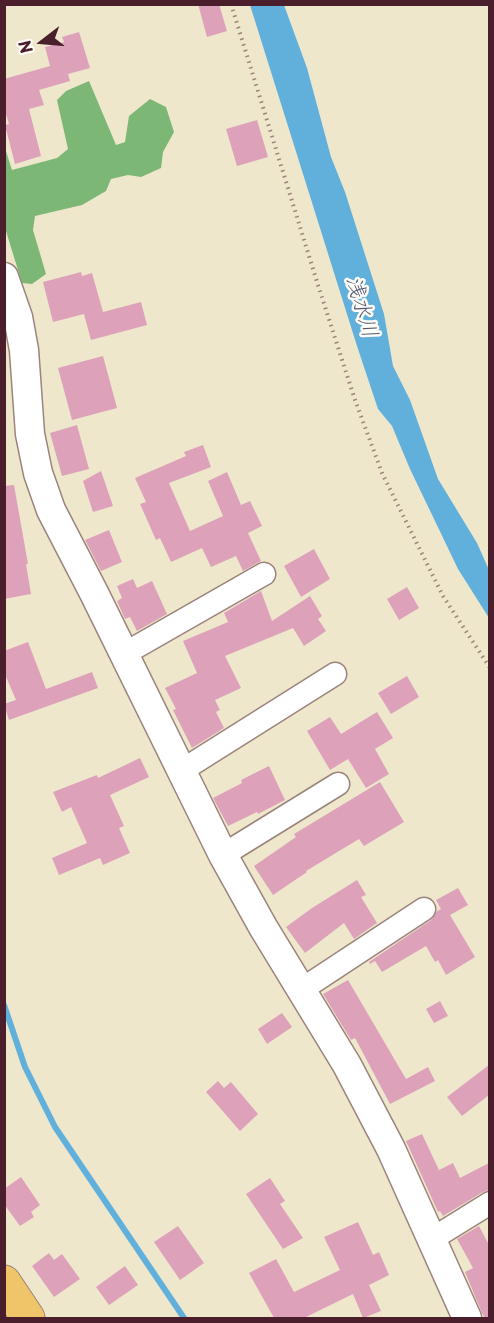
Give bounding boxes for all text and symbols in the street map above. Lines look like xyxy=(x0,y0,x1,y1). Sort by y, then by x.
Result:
north arrow xyxy=(12,12,72,72)
text: N xyxy=(11,38,38,56)
water label: 浅水川 xyxy=(340,273,382,341)

